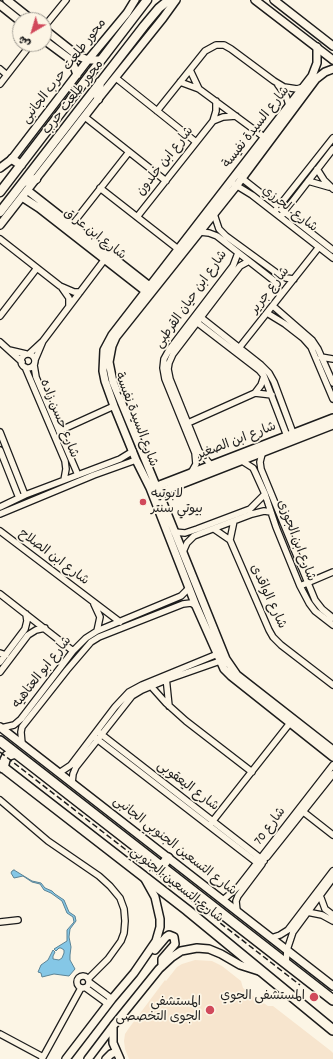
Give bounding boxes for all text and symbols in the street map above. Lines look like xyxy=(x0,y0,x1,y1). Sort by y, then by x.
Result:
north arrow xyxy=(12,12,52,52)
street label: محور طلعت حرب الجانبى xyxy=(19,16,111,128)
text: ش xyxy=(16,31,35,51)
street label: محور طلعت حرب xyxy=(40,58,108,138)
street label: شارع السيدة نفيسة xyxy=(220,84,294,172)
street label: شارع ابن خلدون xyxy=(134,124,198,200)
street label: شارع الجرزي xyxy=(258,184,320,236)
street label: شارع ابن عراق xyxy=(60,206,128,264)
street label: شارع ابن حيان القرطبى xyxy=(152,248,232,352)
street label: شارع جرير xyxy=(248,265,294,317)
street label: شارع السيدة نفيسة xyxy=(110,371,160,469)
street label: شارع حسن زاده xyxy=(35,377,81,461)
street label: شارع ابن الصغير xyxy=(195,420,279,464)
place label: لابوتيه بيوتي سنتر xyxy=(151,487,203,518)
marker: لابوتيه بيوتي سنتر xyxy=(138,497,148,507)
street label: شارع ابن الجوزى xyxy=(272,498,318,584)
street label: شارع ابن الصلاح xyxy=(15,527,91,589)
street label: شارع الواقدى xyxy=(245,562,289,632)
street label: شارع ابو العتاهيه xyxy=(10,634,76,712)
street label: شارع اليعقوبى xyxy=(153,759,221,815)
street label: شارع التسعين الجنوبي الجانبى xyxy=(109,794,239,900)
street label: شارع 70 xyxy=(252,805,290,849)
street label: شارع التسعين الجنوبي xyxy=(126,845,226,927)
place label: المستشفى الجوي xyxy=(220,989,305,1005)
marker: المستشفى الجوي xyxy=(308,991,320,1003)
place label: المستشفى الجوى التخصصى xyxy=(115,995,201,1026)
marker: المستشفى الجوى التخصصى xyxy=(204,1004,216,1016)

